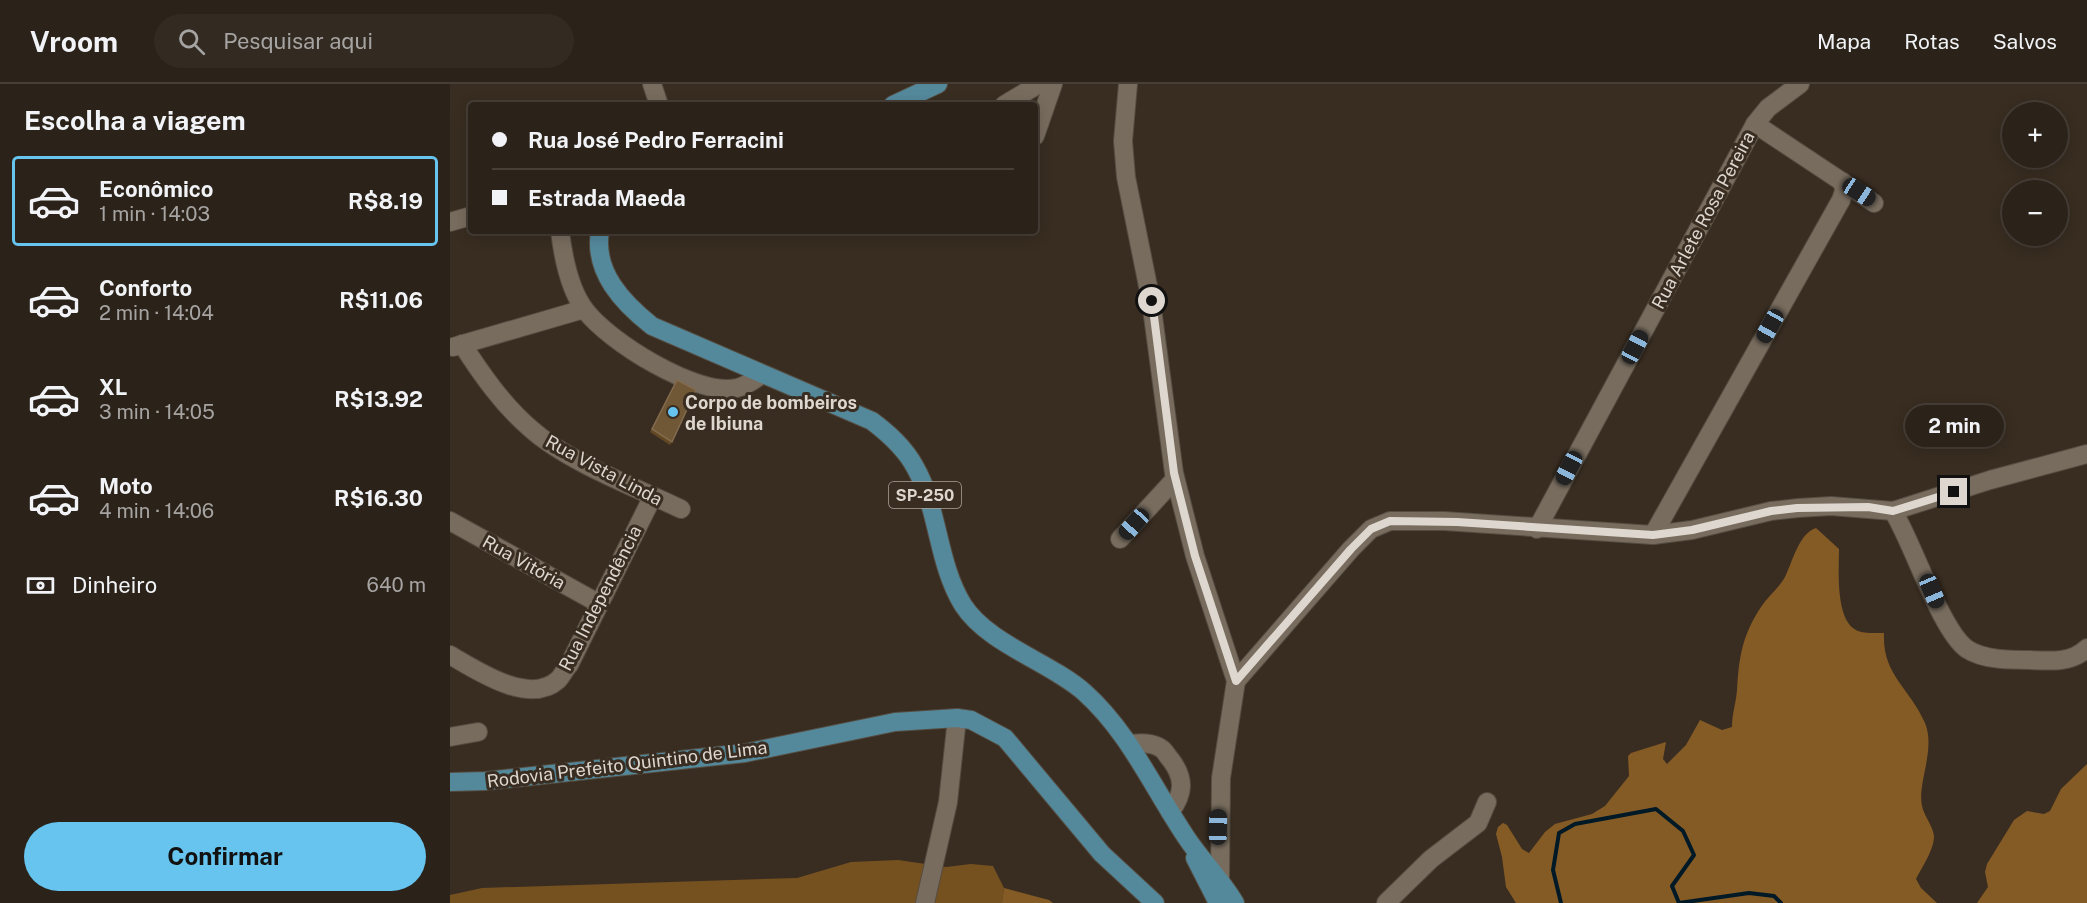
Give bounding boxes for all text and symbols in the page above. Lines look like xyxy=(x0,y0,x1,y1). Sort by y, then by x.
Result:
search box xyxy=(154,14,574,68)
text: Vroom xyxy=(30,25,118,58)
icon: search xyxy=(175,25,208,58)
text: Pesquisar aqui xyxy=(223,28,373,54)
text: Mapa xyxy=(1817,29,1871,54)
text: Rotas xyxy=(1904,29,1960,54)
text: Salvos xyxy=(1993,29,2057,54)
map controls xyxy=(2002,102,2068,246)
button: + xyxy=(2002,102,2068,168)
text: Escolha a viagem xyxy=(24,104,246,136)
text: Rua José Pedro Ferracini xyxy=(528,127,784,153)
street label: Rua Arlete Rosa Pereira xyxy=(1647,128,1759,312)
icon: car xyxy=(27,174,81,228)
car xyxy=(1839,175,1879,209)
text: Econômico xyxy=(99,176,214,202)
button: − xyxy=(2002,180,2068,246)
text: Estrada Maeda xyxy=(528,185,686,211)
text: R$8.19 xyxy=(348,188,423,214)
text: 1 min · 14:03 xyxy=(99,202,210,226)
icon: car xyxy=(27,273,81,327)
text: Conforto xyxy=(99,275,192,301)
text: R$11.06 xyxy=(339,287,423,313)
route start xyxy=(1138,287,1165,314)
text: 2 min · 14:04 xyxy=(99,301,214,325)
car xyxy=(1753,306,1787,346)
car xyxy=(1619,327,1651,367)
icon: car xyxy=(27,372,81,426)
text: XL xyxy=(99,374,127,400)
text: R$13.92 xyxy=(334,386,423,412)
place label: Corpo de bombeiros de Ibiuna xyxy=(685,392,857,434)
text: 3 min · 14:05 xyxy=(99,400,215,424)
marker: Corpo de bombeiros de Ibiuna xyxy=(666,405,680,419)
callout: 2 min xyxy=(1904,405,2003,447)
text: 2 min xyxy=(1928,414,1981,438)
street label: Rua Vista Linda xyxy=(542,430,666,510)
car xyxy=(1553,448,1585,488)
icon: car xyxy=(27,471,81,525)
text: Moto xyxy=(99,473,153,499)
route end xyxy=(1940,478,1967,505)
road number: SP-250 xyxy=(889,482,961,508)
text: R$16.30 xyxy=(334,485,423,511)
text: 4 min · 14:06 xyxy=(99,499,214,523)
car xyxy=(1115,505,1153,543)
street label: Rua Independência xyxy=(554,522,646,674)
street label: Rua Vitória xyxy=(479,531,569,593)
icon: cash xyxy=(24,569,57,602)
car xyxy=(1917,571,1947,611)
text: Dinheiro xyxy=(72,572,157,598)
text: 640 m xyxy=(367,573,426,597)
street label: Rodovia Prefeito Quintino de Lima xyxy=(486,736,768,792)
car xyxy=(1209,809,1227,845)
button: Confirmar xyxy=(24,822,426,891)

